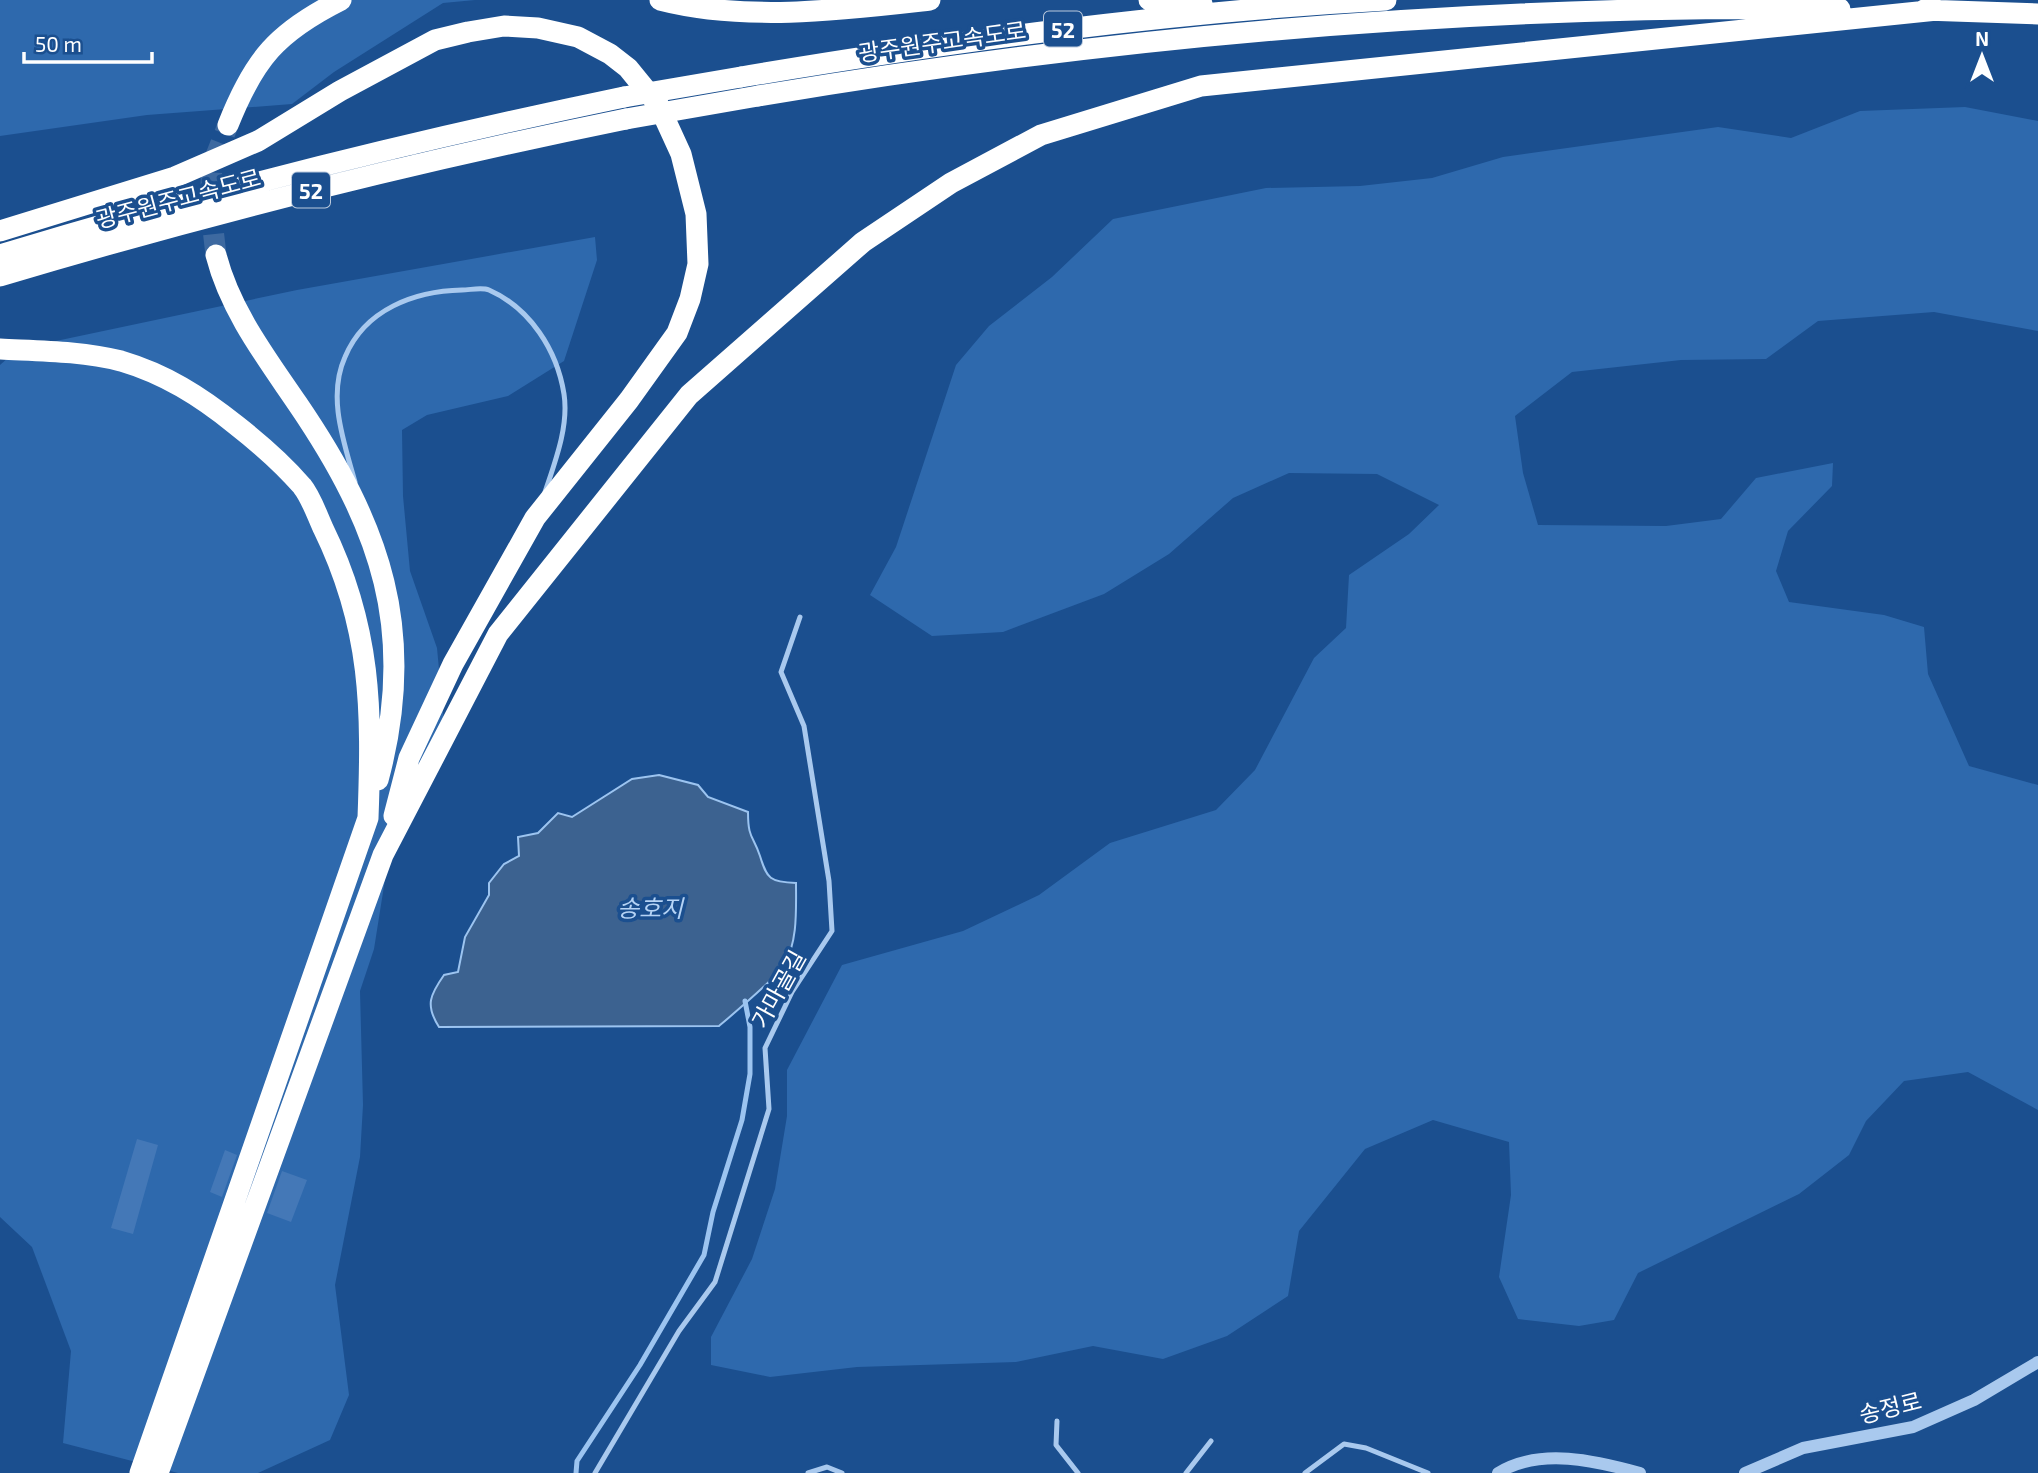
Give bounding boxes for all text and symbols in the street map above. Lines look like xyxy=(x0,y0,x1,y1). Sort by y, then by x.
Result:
road number: 52 xyxy=(1044,12,1082,46)
street label: 광주원주고속도로 xyxy=(856,15,1028,67)
scale bar xyxy=(24,21,152,65)
north arrow xyxy=(1947,21,2017,91)
text: N xyxy=(1975,27,1989,50)
text: 50 m xyxy=(35,31,82,56)
street label: 광주원주고속도로 xyxy=(93,163,263,233)
road number: 52 xyxy=(292,172,330,208)
water label: 송호지 xyxy=(617,893,685,922)
street label: 가마골길 xyxy=(745,945,811,1033)
street label: 송정로 xyxy=(1856,1386,1924,1428)

